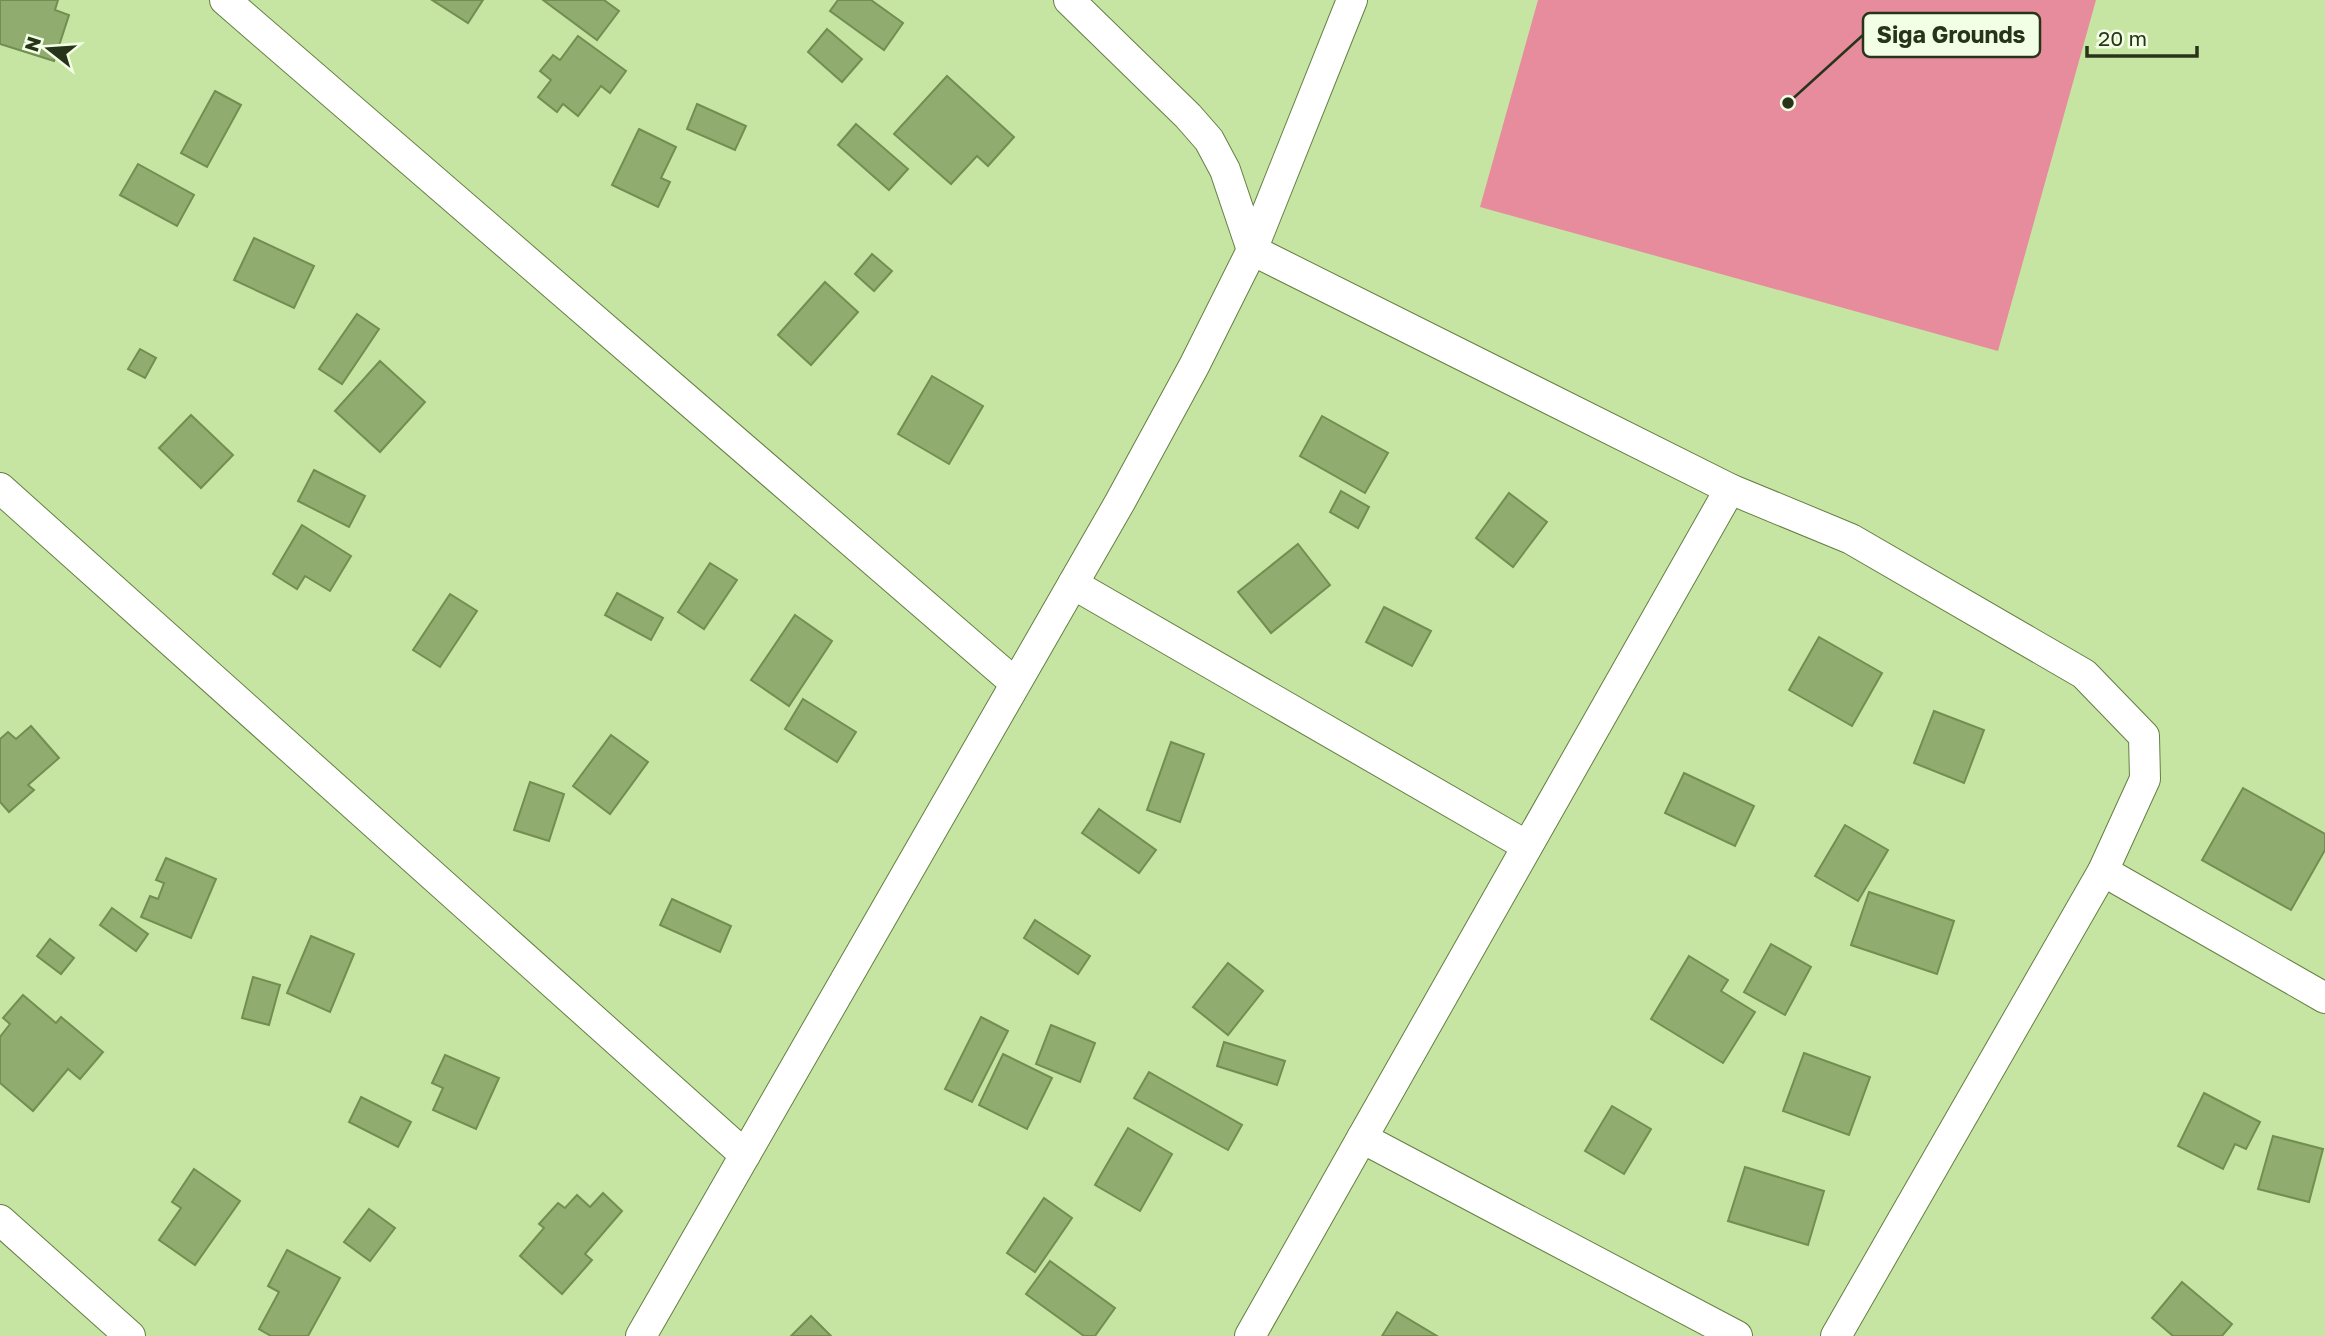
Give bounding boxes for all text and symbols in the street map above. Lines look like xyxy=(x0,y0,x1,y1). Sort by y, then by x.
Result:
callout: Siga Grounds xyxy=(1863,13,2040,57)
north arrow xyxy=(14,14,84,84)
scale bar xyxy=(2087,14,2197,58)
text: Siga Grounds xyxy=(1877,20,2026,48)
text: 20 m xyxy=(2098,25,2147,51)
text: N xyxy=(19,34,45,54)

